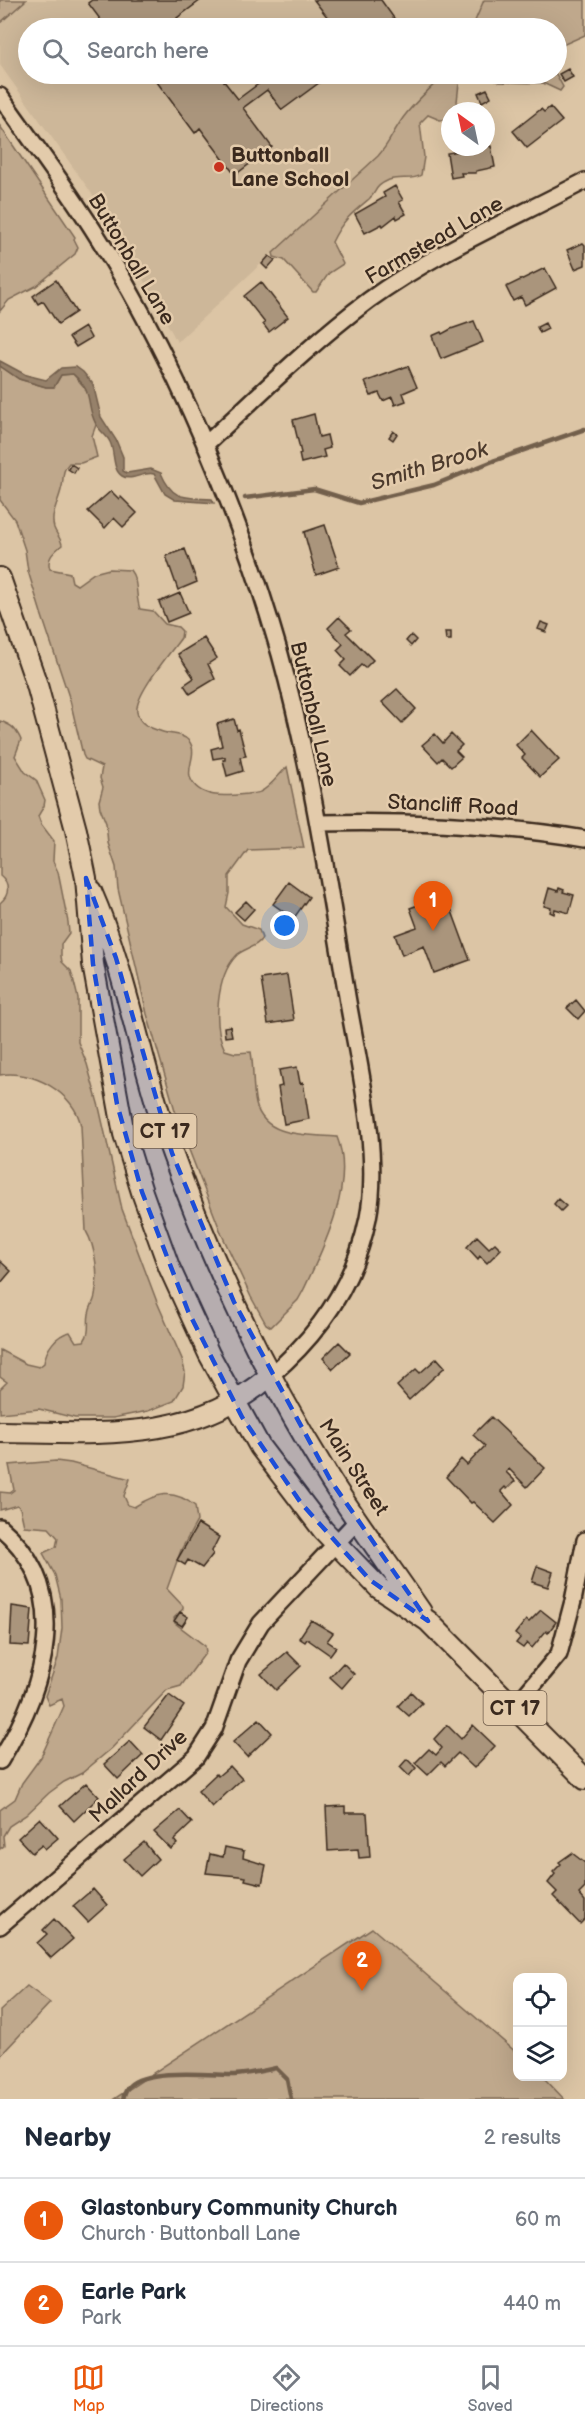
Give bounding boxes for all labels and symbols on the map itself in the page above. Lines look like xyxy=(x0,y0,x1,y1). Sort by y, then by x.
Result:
north arrow xyxy=(441,102,495,156)
place label: Buttonball Lane School xyxy=(231,143,349,192)
marker: Buttonball Lane School xyxy=(212,160,226,174)
street label: Buttonball Lane xyxy=(83,189,181,329)
street label: Farmstead Lane xyxy=(361,191,507,290)
water label: Smith Brook xyxy=(367,435,493,497)
street label: Buttonball Lane xyxy=(285,639,342,789)
street label: Stancliff Road xyxy=(387,790,519,821)
pin: 1 xyxy=(414,882,452,931)
your location xyxy=(270,911,299,940)
road number: CT 17 xyxy=(134,1114,196,1148)
street label: Main Street xyxy=(313,1414,394,1521)
road number: CT 17 xyxy=(484,1691,546,1725)
street label: Mallard Drive xyxy=(84,1724,193,1828)
pin: 2 xyxy=(342,1942,382,1991)

